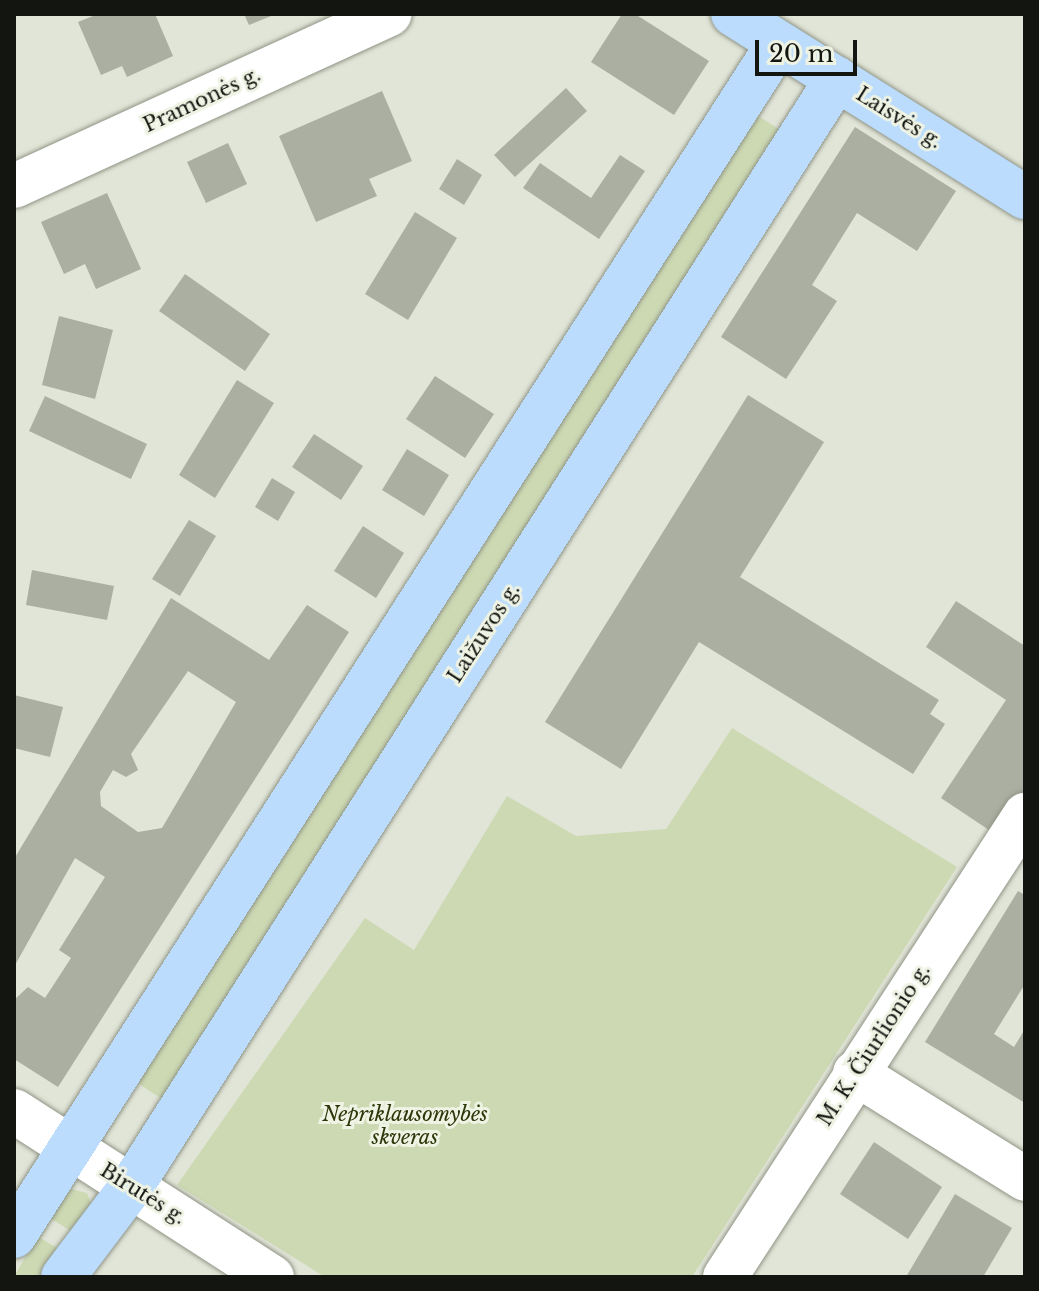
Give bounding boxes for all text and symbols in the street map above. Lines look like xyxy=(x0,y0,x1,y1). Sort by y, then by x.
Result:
scale bar xyxy=(759,24,861,74)
text: 20 m xyxy=(769,39,834,68)
street label: Pramonės g. xyxy=(140,62,264,138)
street label: Laisvės g. xyxy=(852,82,946,154)
street label: Laižuvos g. xyxy=(443,579,525,687)
street label: M. K. Čiurlionio g. xyxy=(813,959,935,1131)
park label: Nepriklausomybės skveras xyxy=(322,1102,488,1149)
street label: Birutės g. xyxy=(96,1158,190,1230)

